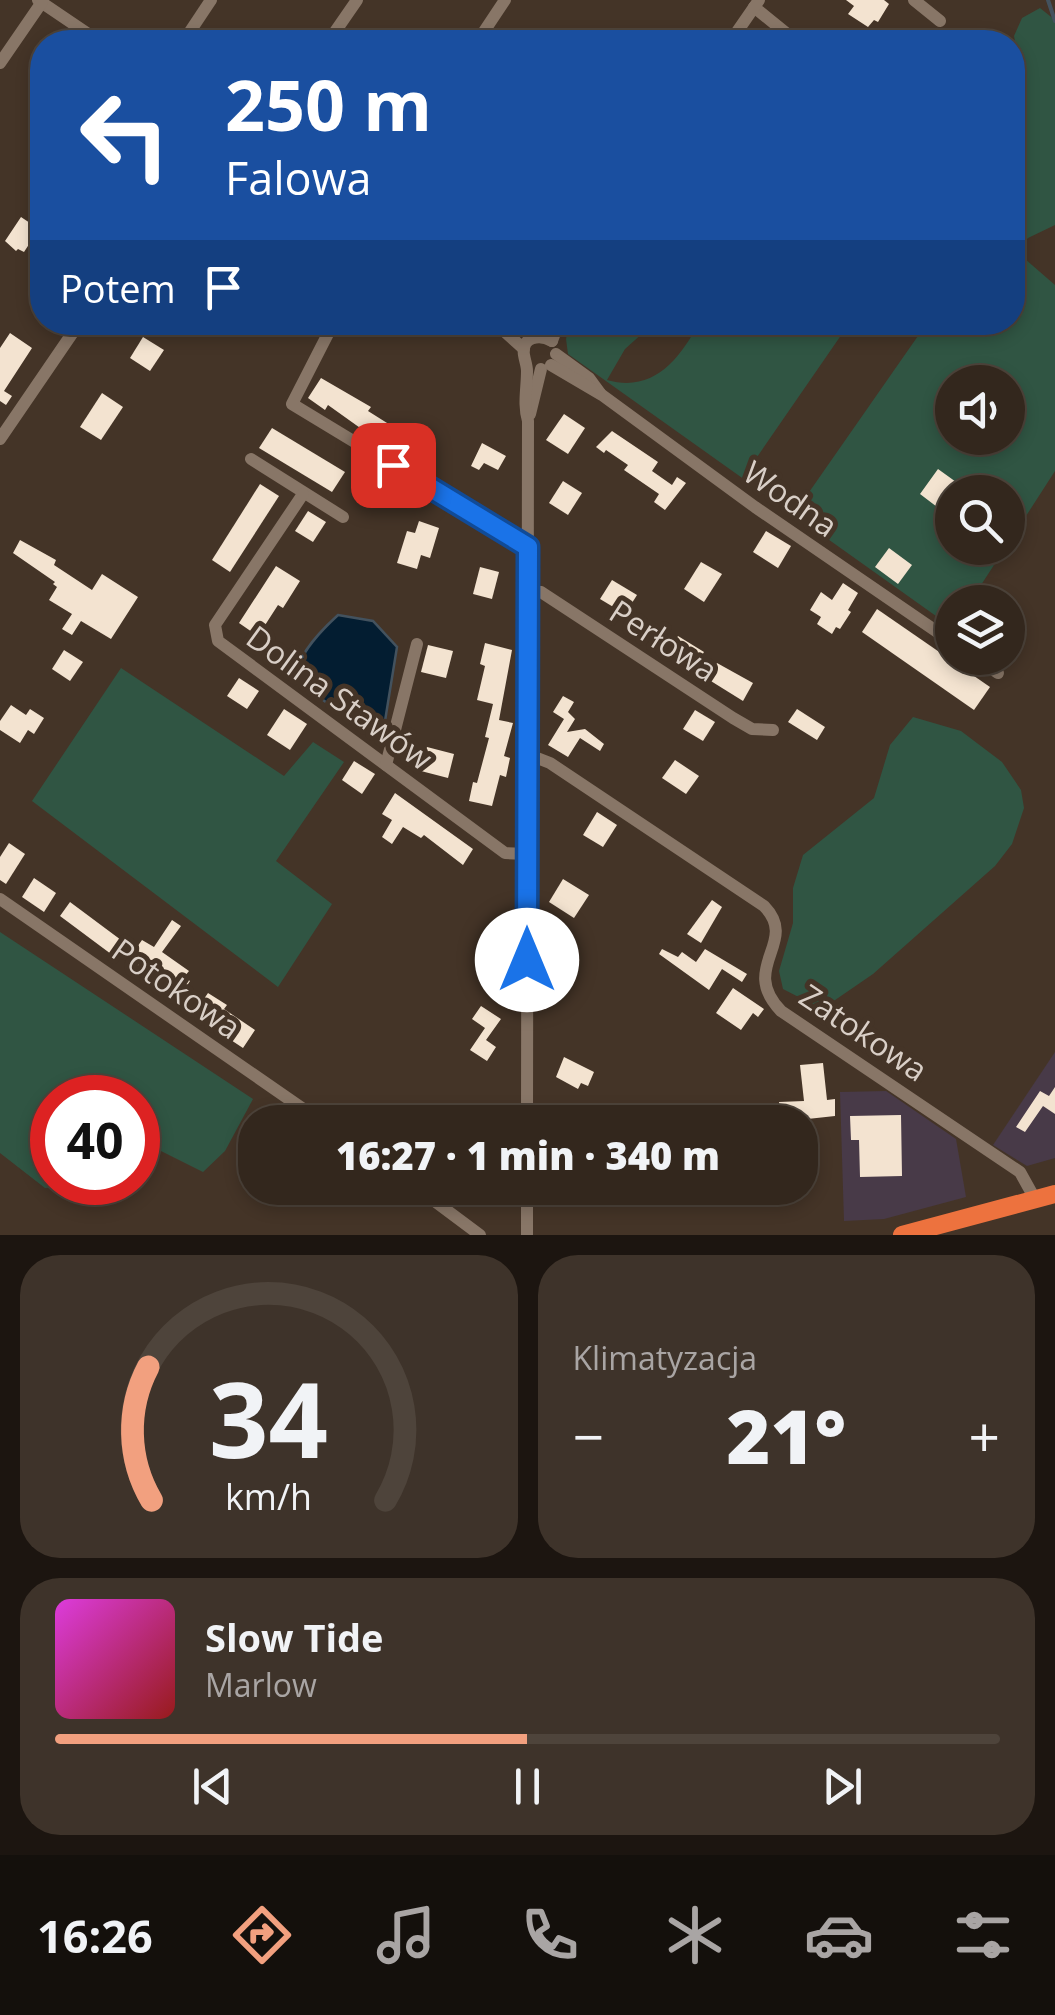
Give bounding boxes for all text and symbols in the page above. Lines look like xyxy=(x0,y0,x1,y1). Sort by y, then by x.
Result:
text: 250 m xyxy=(225,56,432,152)
icon: left xyxy=(60,70,190,200)
text: Falowa xyxy=(225,147,372,208)
icon: arrive xyxy=(196,260,251,315)
text: Potem xyxy=(60,262,176,314)
map controls xyxy=(935,365,1025,675)
button: sound xyxy=(935,365,1025,455)
pin xyxy=(351,423,436,508)
icon: arrive xyxy=(366,438,421,493)
street label: Wodna xyxy=(735,450,847,546)
button: search xyxy=(935,475,1025,565)
button: layers xyxy=(935,585,1025,675)
street label: Perłowa xyxy=(602,589,726,691)
street label: Dolina Stawów xyxy=(238,615,442,779)
position arrow xyxy=(475,908,579,1012)
street label: Potokowa xyxy=(104,928,250,1048)
street label: Zatokowa xyxy=(792,974,936,1090)
speed limit sign: 40 xyxy=(30,1075,160,1205)
text: 16:27 · 1 min · 340 m xyxy=(336,1129,720,1181)
text: Klimatyzacja xyxy=(573,1336,757,1379)
text: 34 xyxy=(209,1347,328,1488)
text: 21° xyxy=(726,1384,846,1486)
text: − xyxy=(573,1398,604,1473)
text: + xyxy=(969,1398,1000,1473)
text: km/h xyxy=(225,1472,312,1520)
text: Slow Tide xyxy=(205,1611,384,1663)
text: Marlow xyxy=(205,1663,317,1706)
icon: previous xyxy=(185,1759,240,1814)
icon: pause xyxy=(500,1759,555,1814)
icon: next xyxy=(815,1759,870,1814)
icon: directions xyxy=(227,1900,297,1970)
icon: music xyxy=(371,1900,441,1970)
icon: phone xyxy=(515,1900,585,1970)
icon: climate xyxy=(660,1900,730,1970)
icon: car xyxy=(804,1900,874,1970)
icon: filters xyxy=(948,1900,1018,1970)
text: 16:26 xyxy=(37,1905,153,1966)

